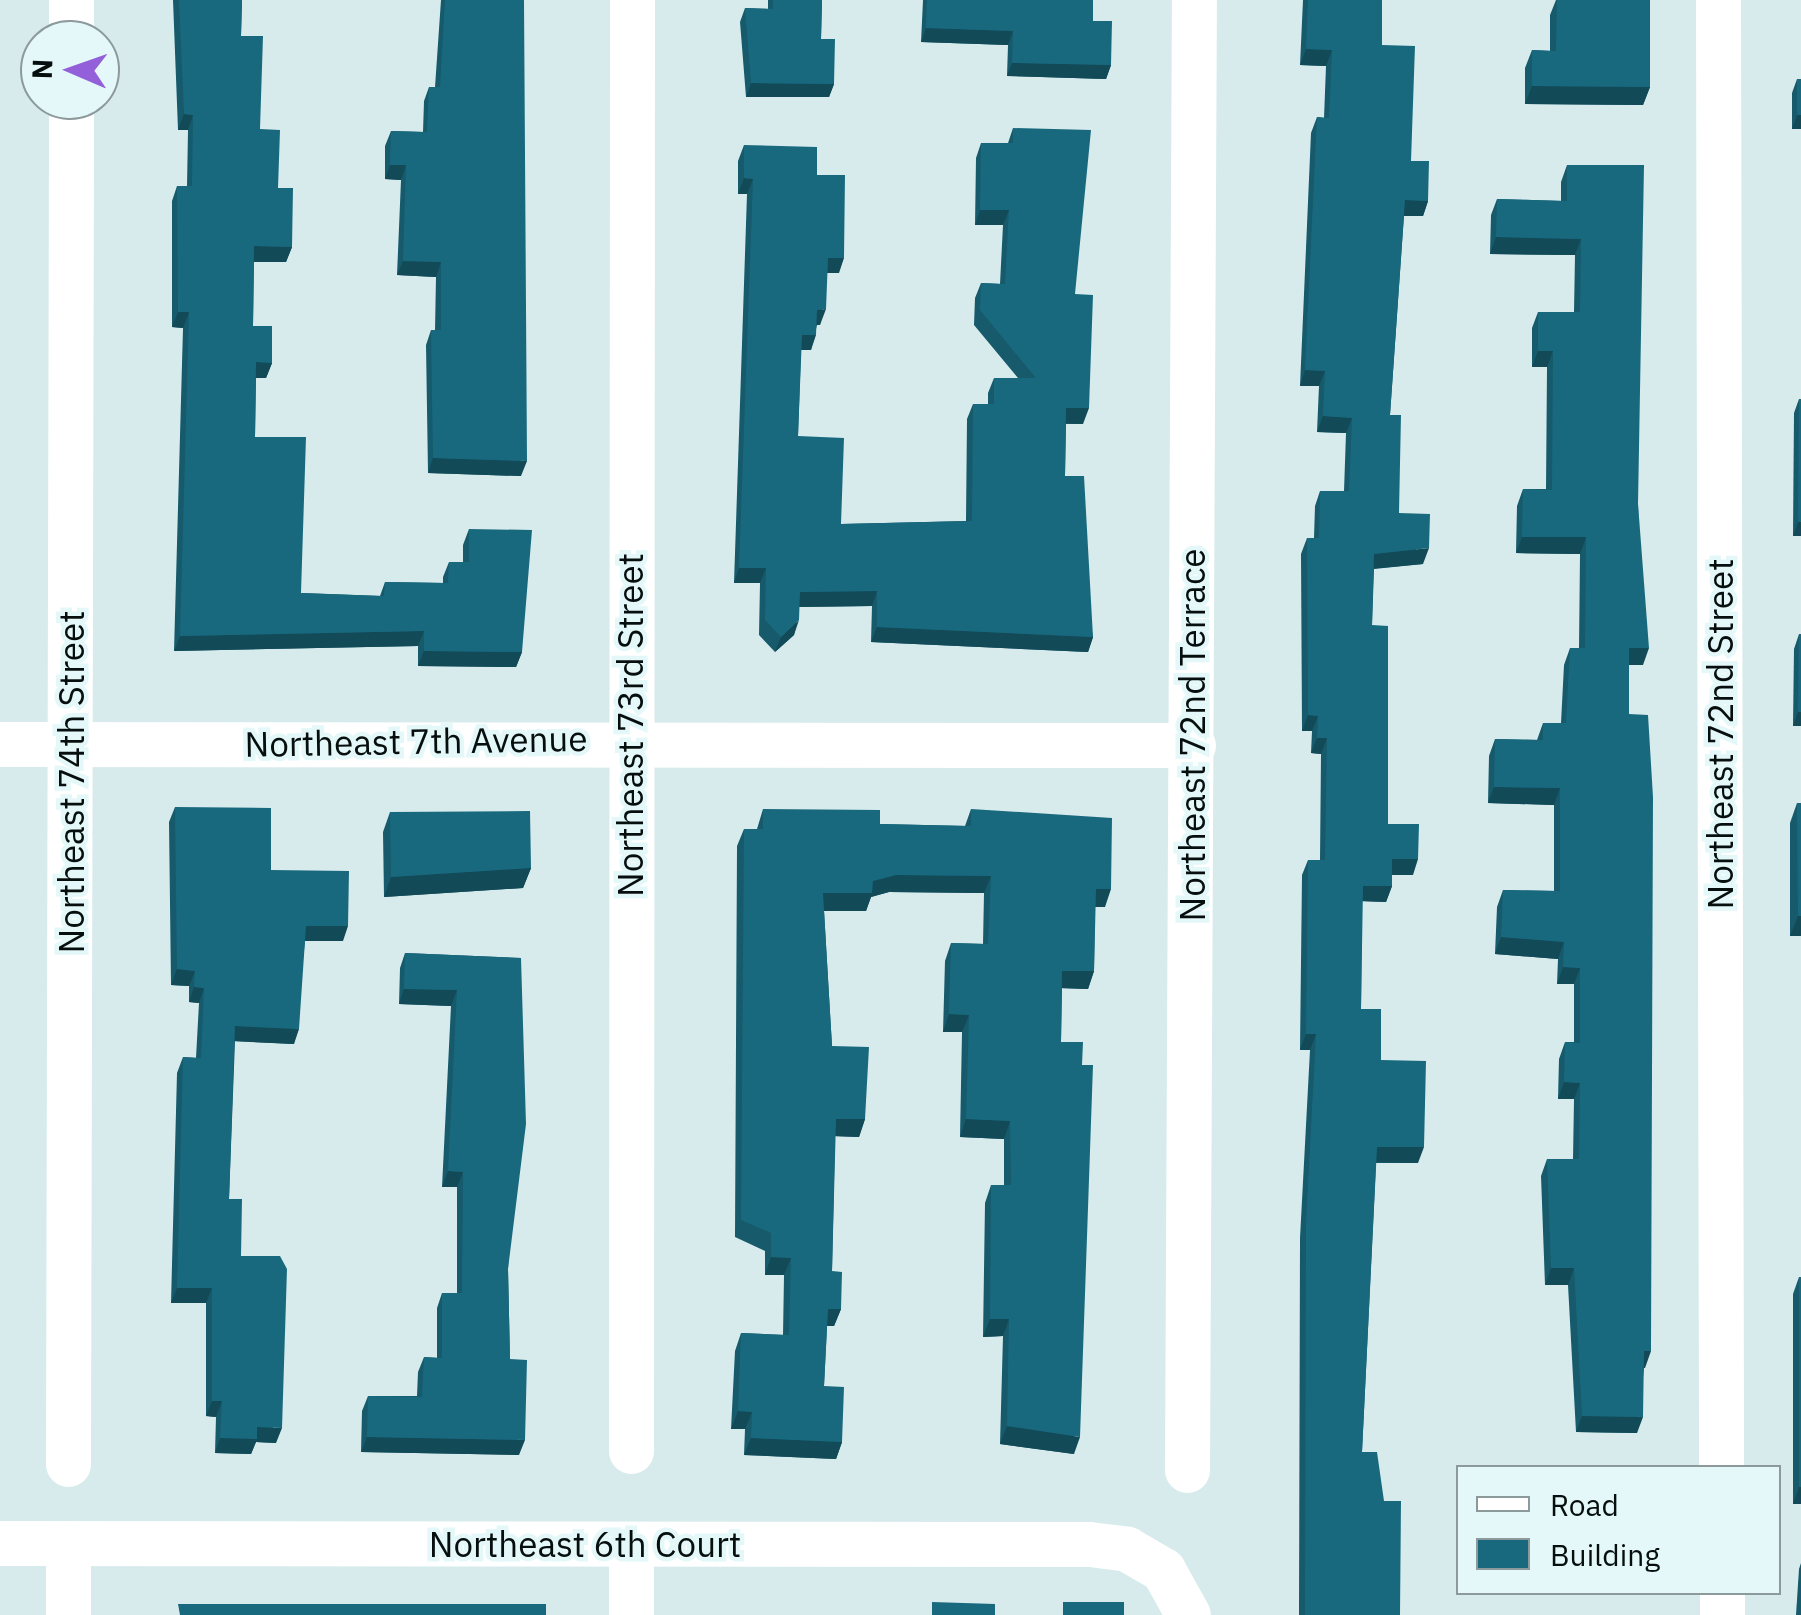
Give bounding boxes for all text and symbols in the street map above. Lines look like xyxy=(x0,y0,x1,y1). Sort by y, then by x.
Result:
north arrow xyxy=(20,20,120,120)
text: N xyxy=(23,58,60,80)
street label: Northeast 72nd Terrace xyxy=(1171,549,1213,921)
street label: Northeast 73rd Street xyxy=(609,553,651,897)
street label: Northeast 72nd Street xyxy=(1699,558,1741,910)
street label: Northeast 74th Street xyxy=(50,610,92,954)
street label: Northeast 7th Avenue xyxy=(244,717,588,765)
legend xyxy=(1456,1465,1781,1595)
text: Road xyxy=(1550,1485,1619,1524)
street label: Northeast 6th Court xyxy=(429,1523,741,1565)
text: Building xyxy=(1550,1535,1660,1574)

